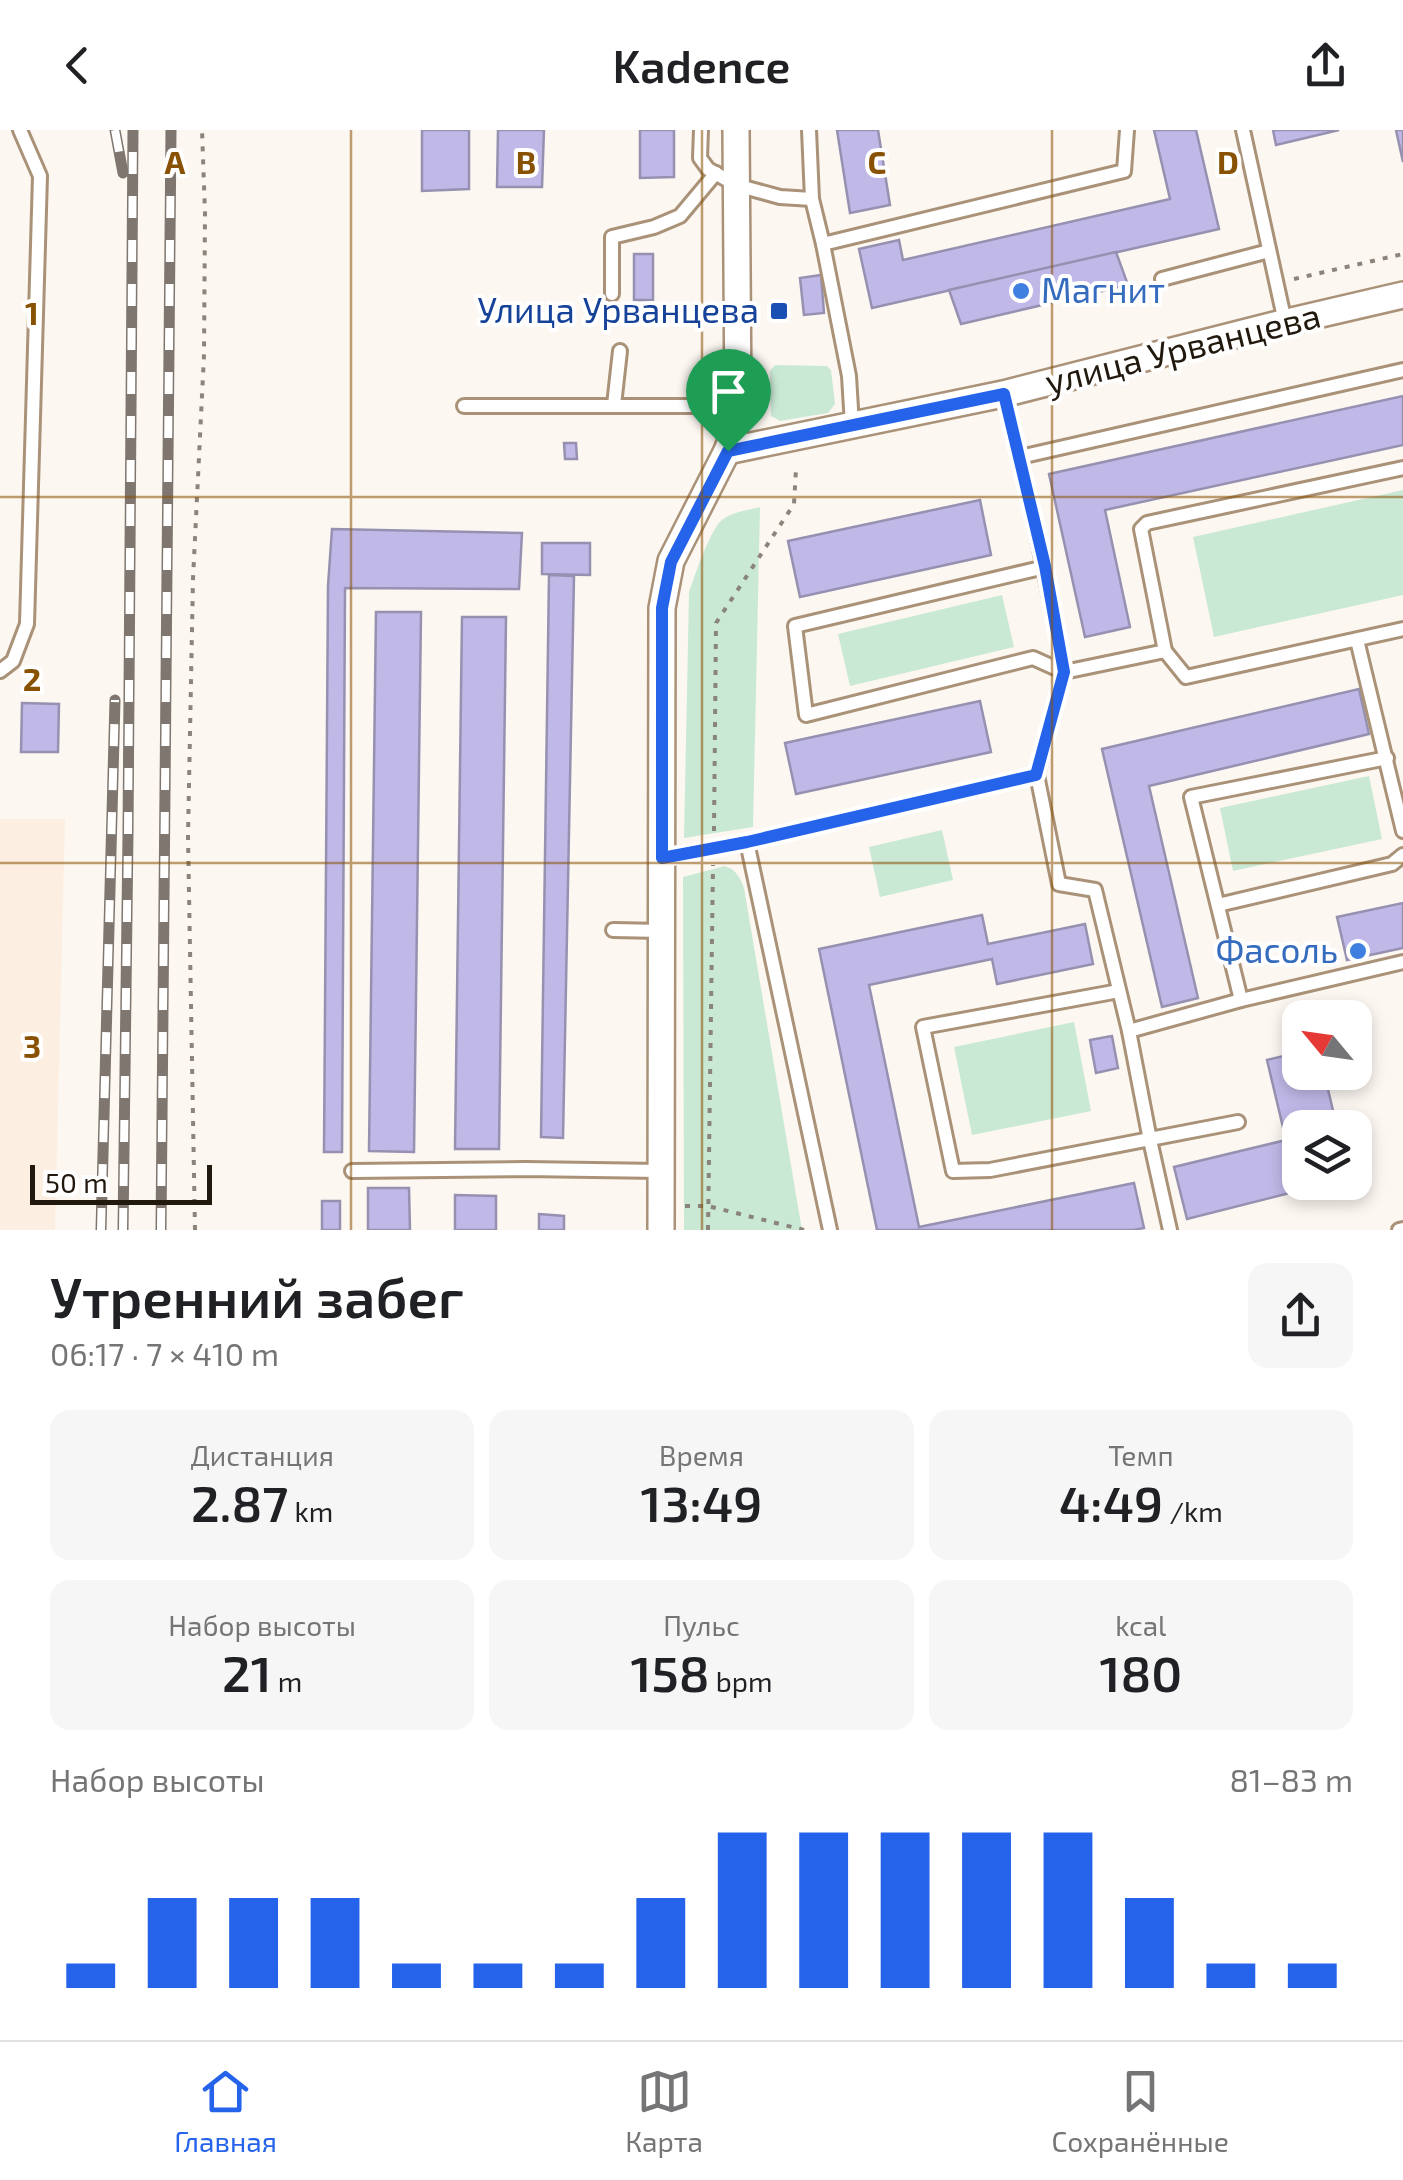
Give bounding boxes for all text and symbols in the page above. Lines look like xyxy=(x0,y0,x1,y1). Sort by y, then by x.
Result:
icon: back xyxy=(50,38,105,93)
text: Kadence xyxy=(613,38,790,92)
icon: share xyxy=(1298,38,1353,93)
text: A xyxy=(165,142,186,180)
text: B xyxy=(516,142,536,180)
text: C xyxy=(868,142,886,180)
text: D xyxy=(1217,142,1239,180)
place label: Магнит xyxy=(1041,268,1165,310)
marker: Магнит xyxy=(1010,280,1032,302)
place label: Улица Урванцева xyxy=(477,288,759,330)
text: 1 xyxy=(25,293,39,331)
street label: улица Урванцева xyxy=(1041,293,1325,403)
marker: Улица Урванцева xyxy=(768,300,790,322)
pin xyxy=(686,349,771,452)
icon: arrive xyxy=(701,364,756,419)
text: 2 xyxy=(23,659,41,697)
place label: Фасоль xyxy=(1216,928,1338,970)
marker: Фасоль xyxy=(1347,940,1369,962)
north arrow xyxy=(1282,1000,1372,1090)
map controls xyxy=(1282,1000,1372,1200)
text: 3 xyxy=(23,1026,41,1064)
button: layers xyxy=(1282,1110,1372,1200)
scale bar xyxy=(30,1160,212,1204)
text: 50 m xyxy=(45,1165,108,1199)
text: Утренний забег xyxy=(50,1263,464,1329)
button: share xyxy=(1248,1263,1353,1368)
text: 06:17 · 7 × 410 m xyxy=(50,1334,279,1372)
text: Дистанция xyxy=(190,1438,334,1472)
text: Время xyxy=(659,1438,744,1472)
text: Темп xyxy=(1108,1438,1173,1472)
text: 2.87 xyxy=(191,1472,288,1532)
text: 13:49 xyxy=(641,1472,762,1532)
text: 4:49 xyxy=(1059,1472,1163,1532)
text: km xyxy=(288,1494,333,1528)
text: /km xyxy=(1163,1494,1223,1528)
text: Набор высоты xyxy=(168,1608,356,1642)
text: Пульс xyxy=(663,1608,740,1642)
text: kcal xyxy=(1115,1608,1166,1642)
text: 21 xyxy=(222,1642,272,1702)
text: 158 xyxy=(631,1642,709,1702)
text: 180 xyxy=(1100,1642,1182,1702)
text: m xyxy=(272,1664,302,1698)
text: bpm xyxy=(709,1664,772,1698)
text: Набор высоты xyxy=(50,1760,265,1798)
text: 81–83 m xyxy=(1230,1760,1353,1798)
tab: Главная xyxy=(174,2064,277,2158)
tab: Карта xyxy=(625,2064,703,2158)
tab: Сохранённые xyxy=(1051,2064,1229,2158)

